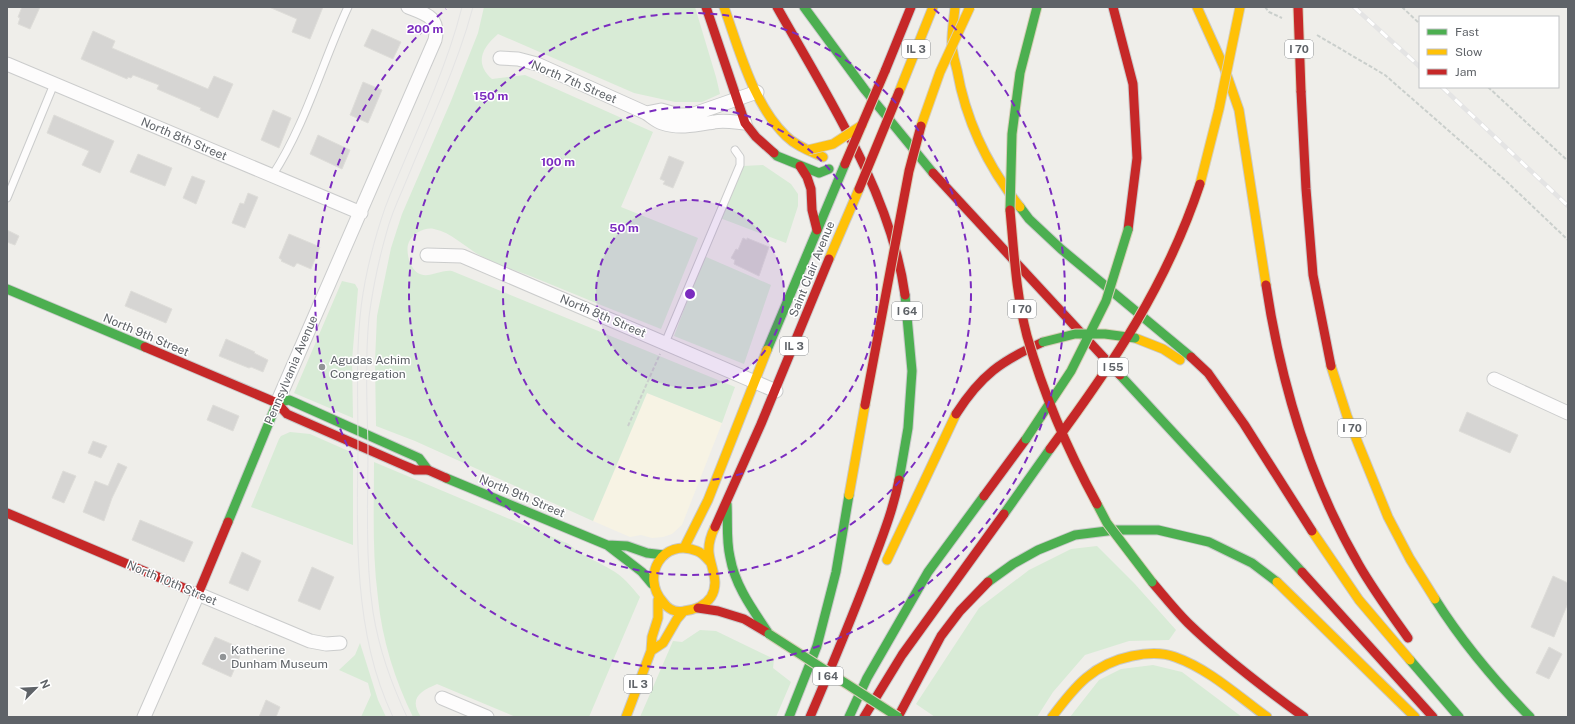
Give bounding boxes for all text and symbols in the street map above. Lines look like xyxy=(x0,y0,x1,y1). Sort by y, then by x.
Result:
legend xyxy=(1419,16,1559,88)
text: 200 m xyxy=(407,22,443,36)
text: Fast xyxy=(1455,25,1480,39)
road number: IL 3 xyxy=(902,40,930,58)
road number: I 70 xyxy=(1285,40,1313,58)
text: Slow xyxy=(1455,45,1483,59)
street label: North 7th Street xyxy=(529,58,619,106)
text: Jam xyxy=(1455,65,1477,79)
text: 150 m xyxy=(474,89,508,103)
street label: North 8th Street xyxy=(139,115,229,164)
text: 100 m xyxy=(541,155,575,169)
street label: Saint Clair Avenue xyxy=(786,219,838,319)
text: 50 m xyxy=(609,221,639,235)
centre of rings xyxy=(683,287,697,301)
street label: North 8th Street xyxy=(558,292,648,341)
road number: I 70 xyxy=(1008,300,1036,318)
road number: I 64 xyxy=(892,302,922,320)
street label: North 9th Street xyxy=(101,311,191,360)
street label: Pennsylvania Avenue xyxy=(262,313,320,427)
road number: IL 3 xyxy=(780,337,808,355)
place label: Agudas Achim Congregation xyxy=(330,353,410,381)
road number: I 55 xyxy=(1098,358,1128,376)
marker: Agudas Achim Congregation xyxy=(317,362,327,372)
road number: I 70 xyxy=(1338,419,1366,437)
street label: North 9th Street xyxy=(477,472,567,521)
street label: North 10th Street xyxy=(125,558,219,608)
place label: Katherine Dunham Museum xyxy=(231,643,328,671)
marker: Katherine Dunham Museum xyxy=(218,652,228,662)
road number: I 64 xyxy=(813,667,843,685)
north arrow xyxy=(16,668,56,708)
road number: IL 3 xyxy=(624,675,652,693)
text: N xyxy=(38,678,52,690)

